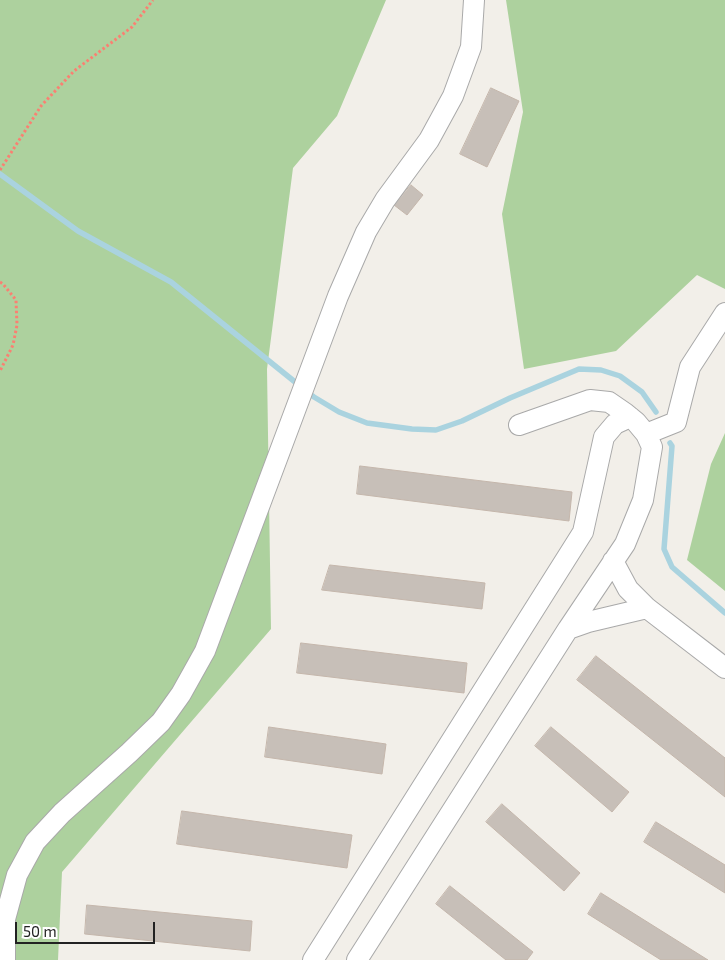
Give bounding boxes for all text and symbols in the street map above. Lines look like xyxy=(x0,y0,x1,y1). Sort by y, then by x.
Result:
scale bar xyxy=(18,912,158,944)
text: 50 m xyxy=(23,922,57,940)

